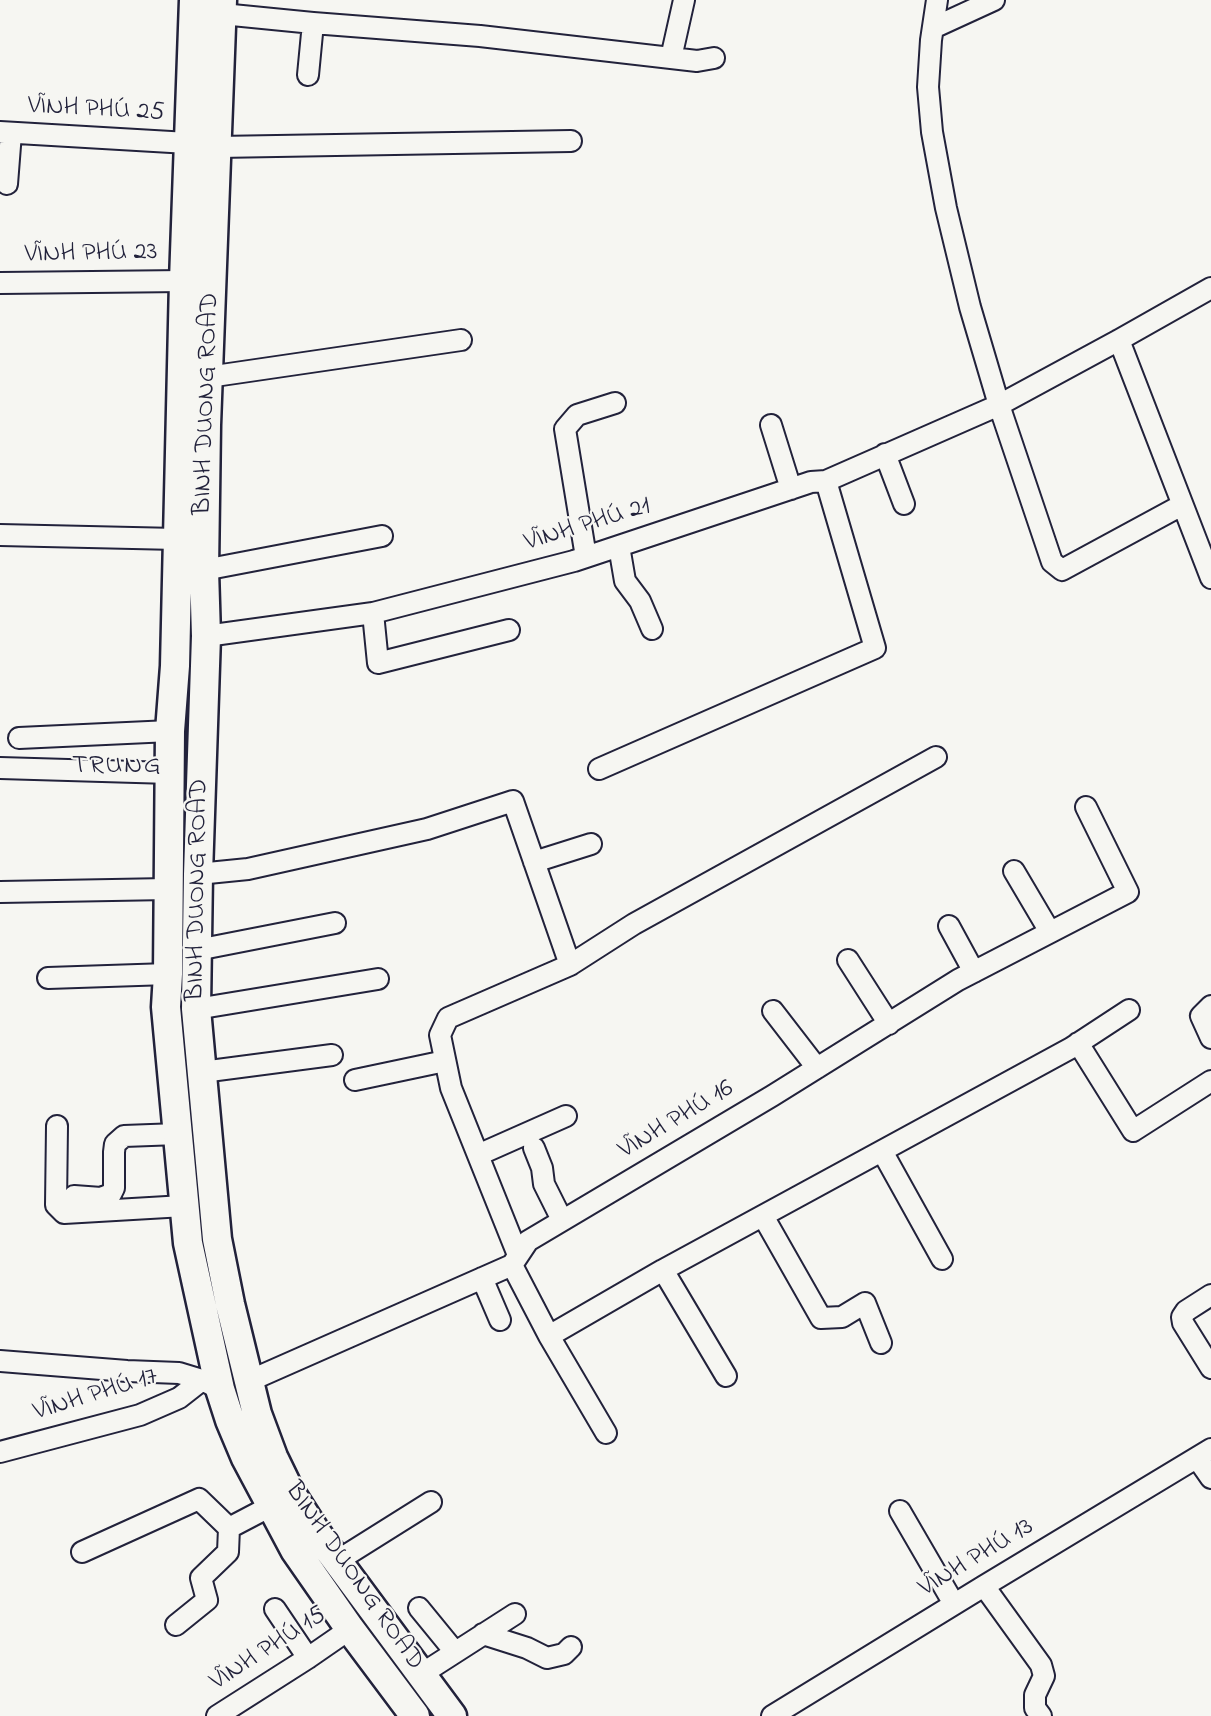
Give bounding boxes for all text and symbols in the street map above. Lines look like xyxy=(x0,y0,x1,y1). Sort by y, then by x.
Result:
street label: VĨNH PHÚ 25 xyxy=(27,92,165,130)
street label: VĨNH PHÚ 23 xyxy=(24,238,158,272)
street label: BINH DUONG ROAD xyxy=(189,292,227,516)
street label: VĨNH PHÚ 21 xyxy=(521,492,655,560)
district label: TRUNG xyxy=(72,752,162,784)
street label: BINH DUONG ROAD xyxy=(181,778,217,1002)
street label: VĨNH PHÚ 16 xyxy=(614,1074,740,1168)
street label: VĨNH PHÚ 17 xyxy=(30,1362,162,1430)
street label: BINH DUONG ROAD xyxy=(276,1477,430,1677)
street label: VĨNH PHÚ 13 xyxy=(914,1513,1040,1605)
street label: VĨNH PHÚ 15 xyxy=(205,1601,333,1699)

